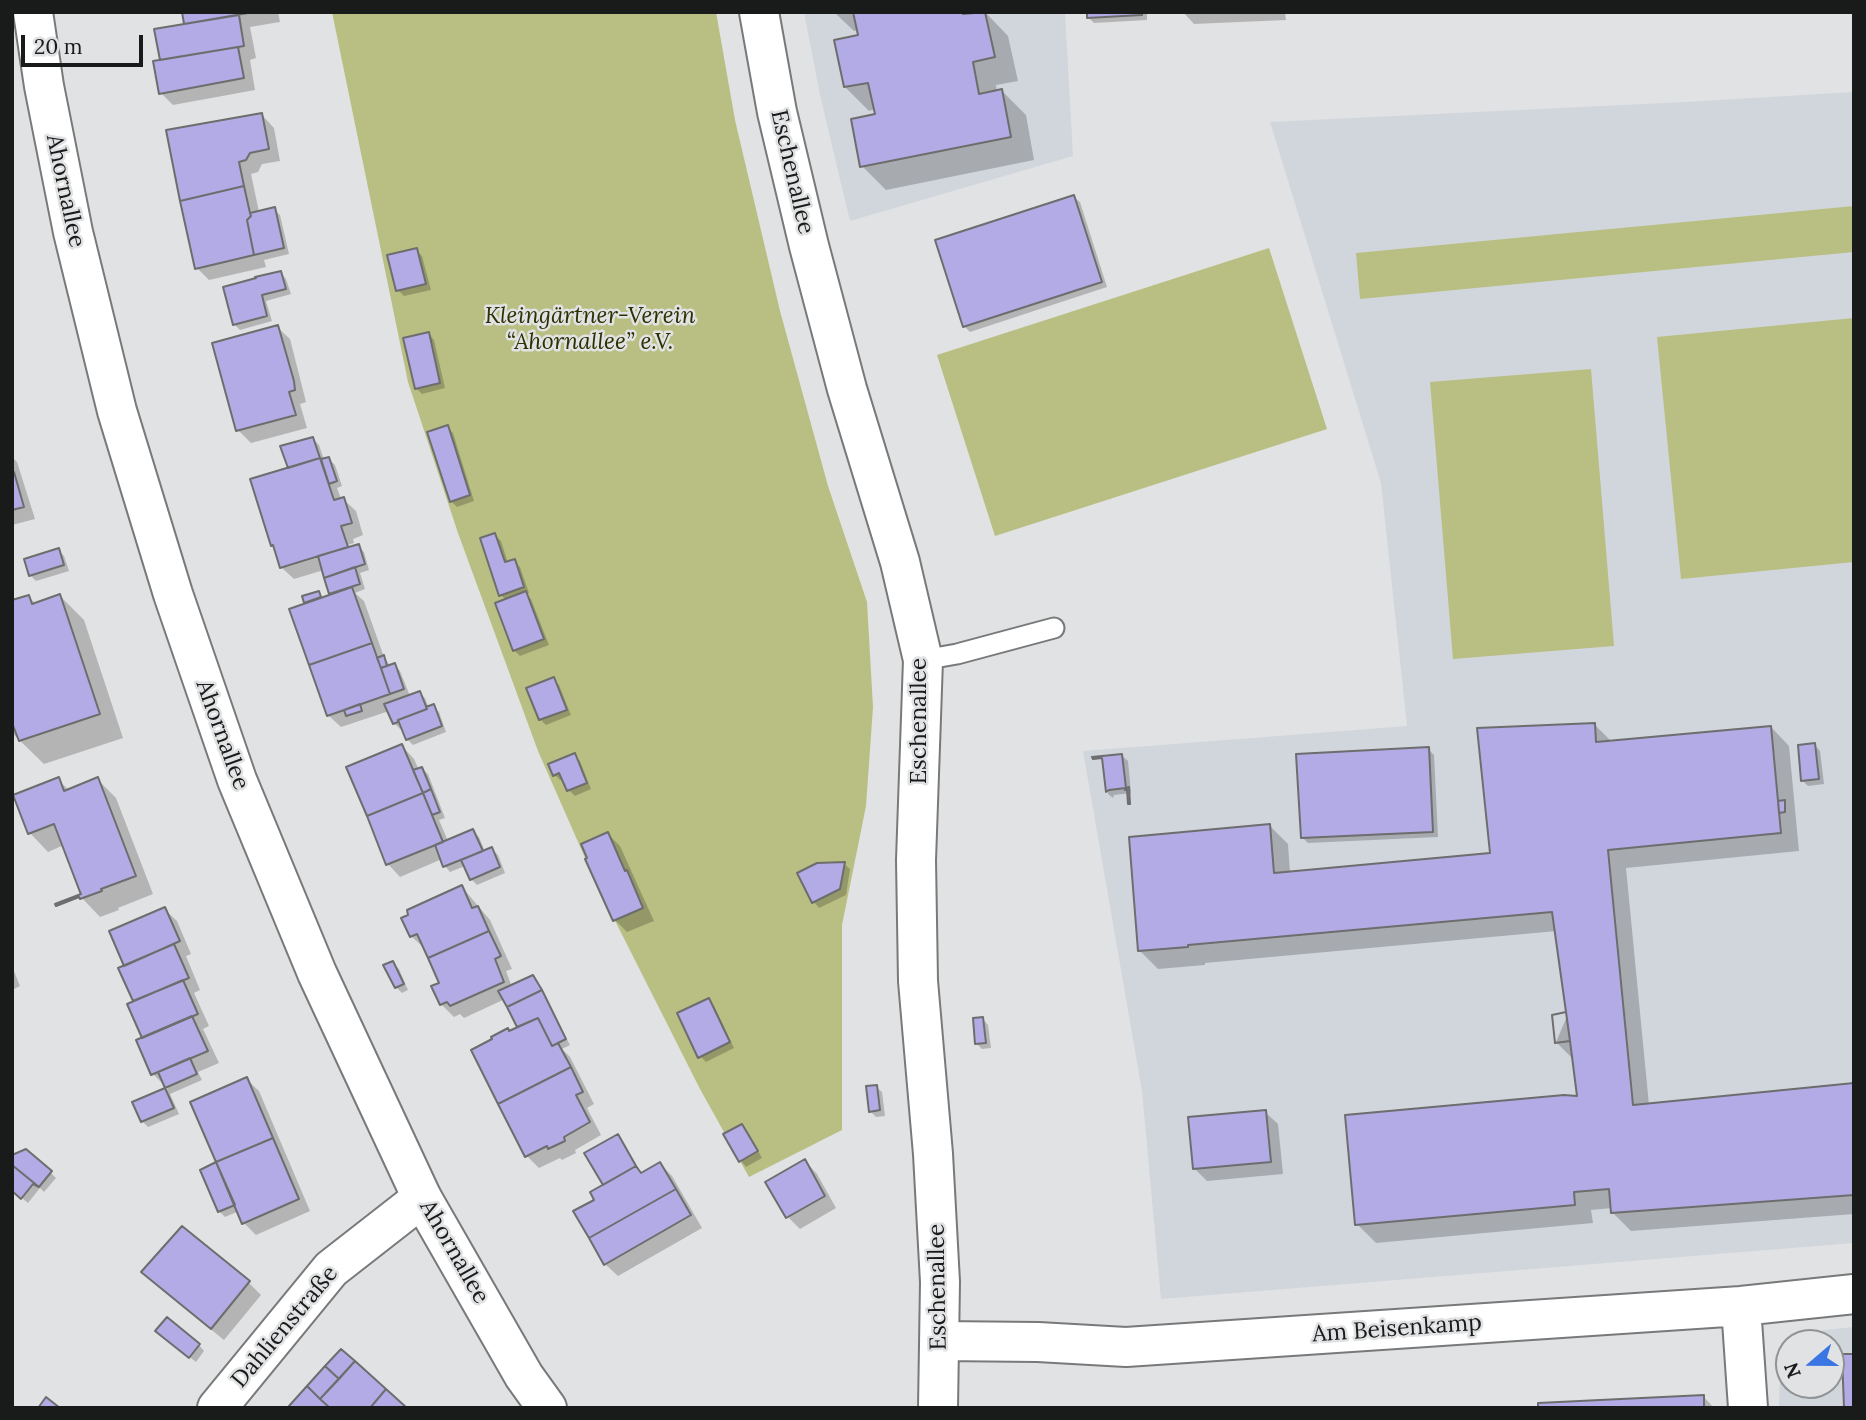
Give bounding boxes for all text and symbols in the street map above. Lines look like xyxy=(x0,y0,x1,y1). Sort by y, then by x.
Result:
scale bar xyxy=(24,21,147,65)
text: 20 m xyxy=(34,33,83,60)
street label: Eschenallee xyxy=(764,107,820,237)
street label: Ahornallee xyxy=(40,132,90,250)
park label: Kleingärtner-Verein “Ahornallee” e.V. xyxy=(485,302,695,356)
street label: Eschenallee xyxy=(905,658,933,784)
street label: Ahornallee xyxy=(189,676,255,794)
street label: Ahornallee xyxy=(413,1195,495,1309)
street label: Eschenallee xyxy=(923,1223,953,1351)
street label: Dahlienstraße xyxy=(226,1260,344,1394)
street label: Am Beisenkamp xyxy=(1311,1309,1483,1349)
north arrow xyxy=(1775,1329,1845,1399)
text: N xyxy=(1778,1359,1806,1382)

